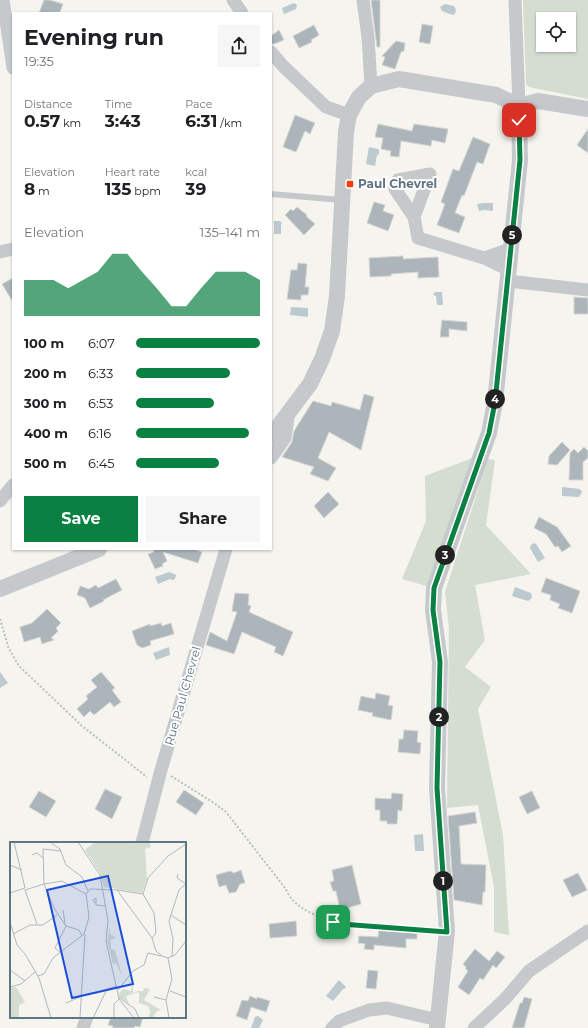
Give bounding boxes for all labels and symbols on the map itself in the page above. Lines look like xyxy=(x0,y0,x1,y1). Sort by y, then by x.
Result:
pin xyxy=(502,103,536,137)
place label: Paul Chevrel xyxy=(358,176,437,191)
marker: Paul Chevrel xyxy=(345,179,355,189)
pin: 5 xyxy=(502,225,522,245)
pin: 4 xyxy=(485,389,505,409)
pin: 3 xyxy=(435,545,455,565)
street label: Rue Paul Chevrel xyxy=(161,645,204,747)
pin: 2 xyxy=(429,707,449,727)
inset map xyxy=(10,842,186,1018)
pin: 1 xyxy=(433,871,453,891)
pin xyxy=(316,905,350,939)

